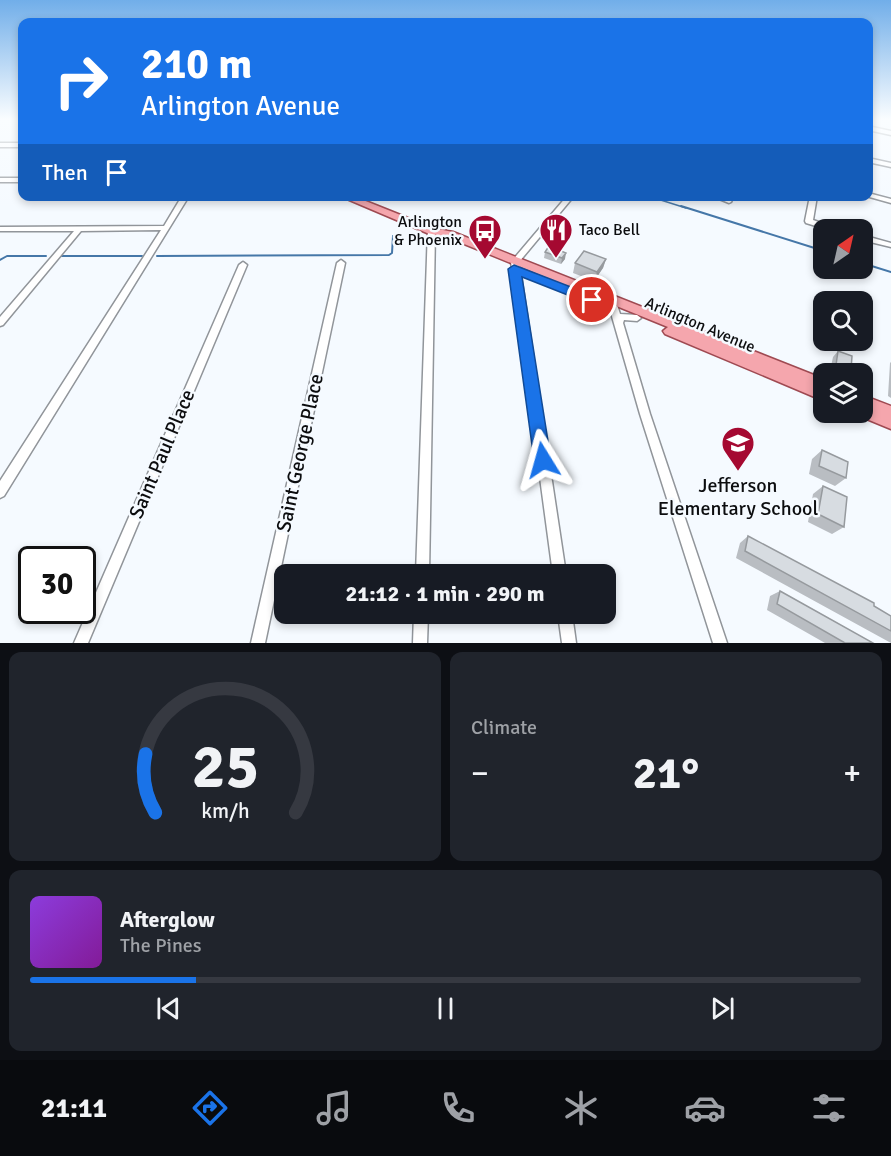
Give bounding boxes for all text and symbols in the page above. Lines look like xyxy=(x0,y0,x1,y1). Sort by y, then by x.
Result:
text: 210 m xyxy=(141,39,252,90)
icon: right xyxy=(42,42,120,120)
text: Arlington Avenue xyxy=(141,90,340,123)
icon: arrive xyxy=(100,156,133,189)
text: Then xyxy=(42,159,88,186)
place label: Arlington & Phoenix xyxy=(394,212,463,250)
restaurant icon: Taco Bell xyxy=(538,212,574,259)
bus stop icon: Arlington & Phoenix xyxy=(467,213,503,260)
north arrow xyxy=(813,219,873,279)
map controls xyxy=(813,219,873,423)
place label: Taco Bell xyxy=(579,220,640,240)
pin xyxy=(566,274,617,325)
icon: arrive xyxy=(575,283,608,316)
button: search xyxy=(813,291,873,351)
street label: Arlington Avenue xyxy=(642,293,758,357)
button: layers xyxy=(813,363,873,423)
street label: Saint George Place xyxy=(271,372,329,534)
street label: Saint Paul Place xyxy=(124,386,200,522)
school or university icon: Jefferson Elementary School xyxy=(720,425,756,472)
position arrow xyxy=(511,428,575,492)
place label: Jefferson Elementary School xyxy=(658,473,818,521)
speed limit sign: 30 xyxy=(18,546,96,624)
text: 21:12 · 1 min · 290 m xyxy=(345,580,545,607)
text: Climate xyxy=(471,715,537,740)
text: 25 xyxy=(191,728,259,805)
text: 21° xyxy=(633,746,699,801)
text: − xyxy=(471,753,489,794)
text: + xyxy=(843,753,861,794)
text: km/h xyxy=(201,799,249,825)
text: Afterglow xyxy=(120,906,215,933)
text: The Pines xyxy=(120,933,202,958)
icon: previous xyxy=(152,992,185,1025)
icon: pause xyxy=(429,992,462,1025)
icon: next xyxy=(706,992,739,1025)
icon: directions xyxy=(189,1087,231,1129)
icon: music xyxy=(313,1087,355,1129)
icon: phone xyxy=(437,1087,479,1129)
icon: climate xyxy=(560,1087,602,1129)
icon: car xyxy=(684,1087,726,1129)
icon: filters xyxy=(808,1087,850,1129)
text: 21:11 xyxy=(41,1092,107,1125)

